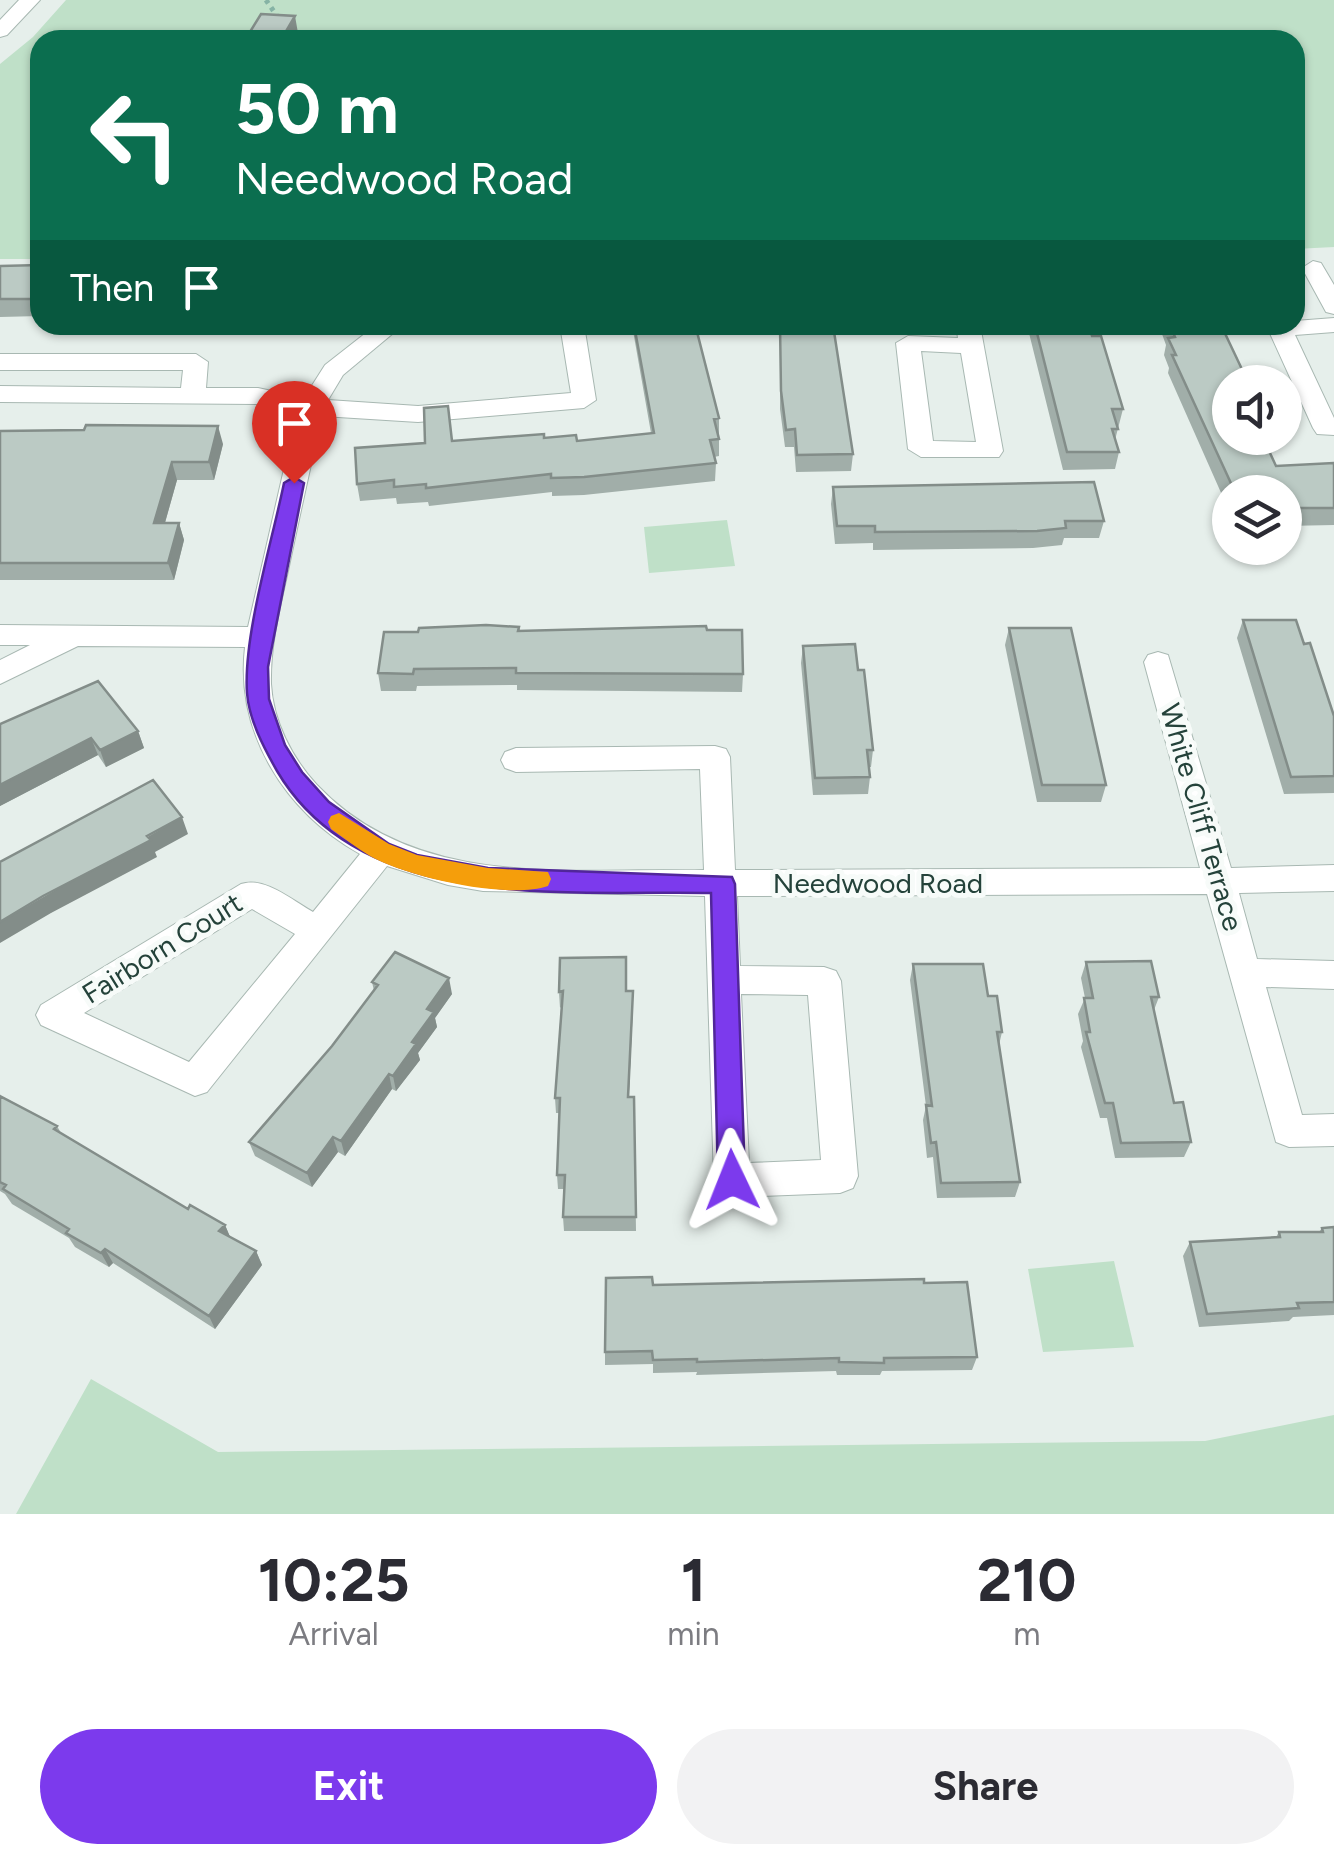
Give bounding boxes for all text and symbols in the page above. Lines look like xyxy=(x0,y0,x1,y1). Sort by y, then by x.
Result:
text: 50 m xyxy=(235,66,399,151)
icon: left xyxy=(70,70,200,200)
text: Needwood Road xyxy=(235,151,573,205)
icon: arrive xyxy=(174,260,229,315)
text: Then xyxy=(70,265,154,311)
map controls xyxy=(1212,365,1302,565)
button: sound xyxy=(1212,365,1302,455)
pin xyxy=(252,381,337,484)
icon: arrive xyxy=(267,396,322,451)
button: layers xyxy=(1212,475,1302,565)
street label: White Cliff Terrace xyxy=(1153,699,1251,935)
street label: Needwood Road xyxy=(773,866,983,900)
street label: Fairborn Court xyxy=(76,885,248,1011)
position arrow xyxy=(680,1128,784,1232)
text: 10:25 xyxy=(258,1544,410,1616)
text: 1 xyxy=(681,1544,706,1616)
text: 210 xyxy=(977,1544,1076,1616)
text: Arrival xyxy=(288,1615,379,1653)
text: min xyxy=(667,1615,720,1653)
text: m xyxy=(1013,1615,1040,1653)
button: Exit xyxy=(40,1729,657,1844)
button: Share xyxy=(677,1729,1294,1844)

